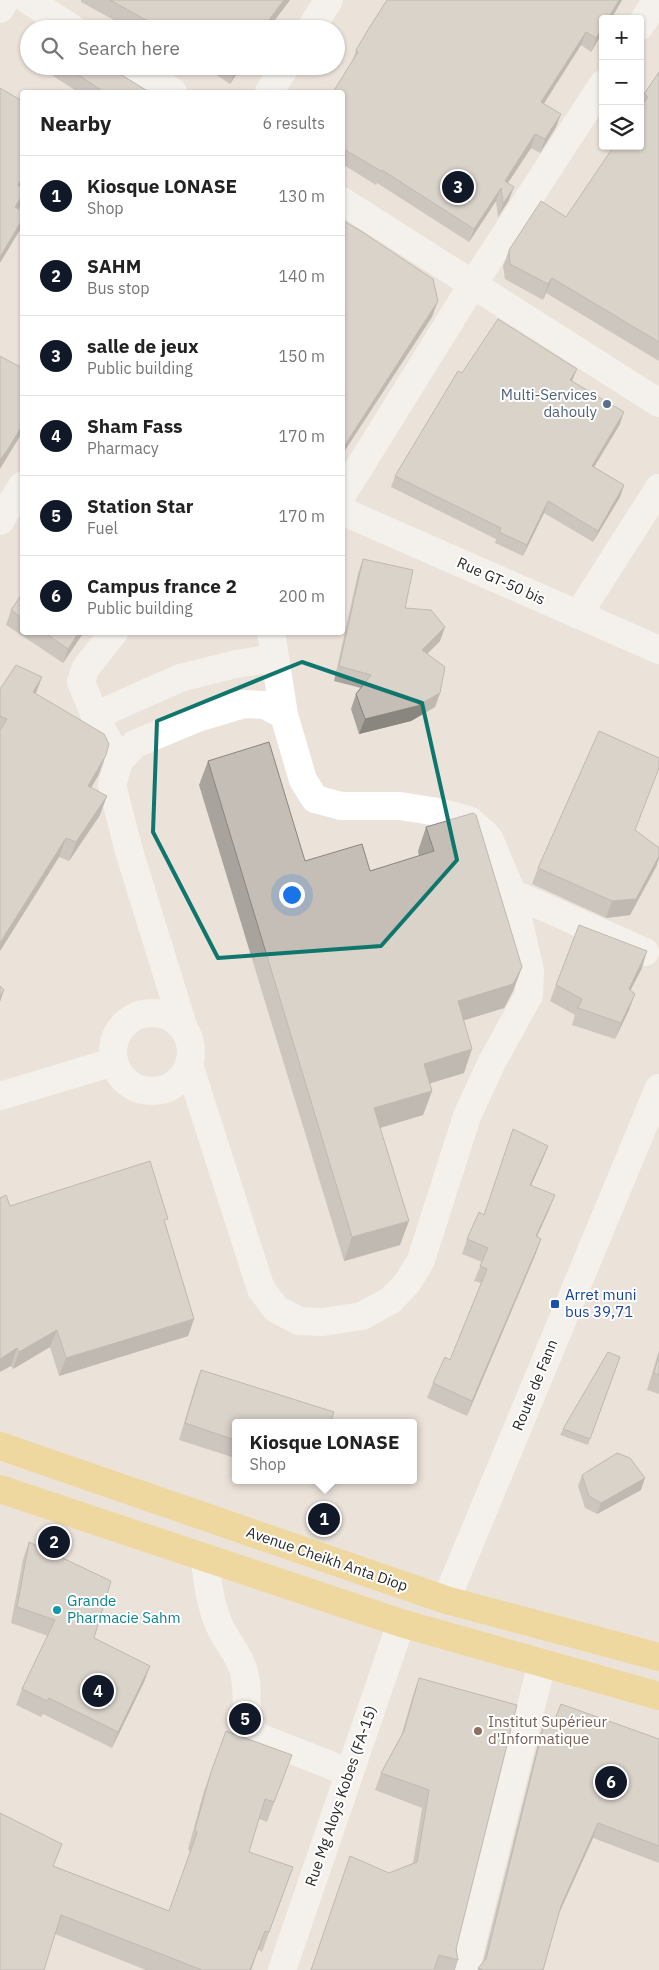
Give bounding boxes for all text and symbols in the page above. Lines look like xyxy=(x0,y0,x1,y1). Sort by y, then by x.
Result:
map controls xyxy=(599,15,644,150)
button: + xyxy=(599,15,644,60)
search box xyxy=(20,20,345,75)
icon: search xyxy=(38,34,66,62)
text: Search here xyxy=(78,36,180,60)
button: − xyxy=(599,60,644,105)
button: layers xyxy=(599,105,644,150)
text: Nearby xyxy=(40,109,111,137)
text: 6 results xyxy=(262,113,325,133)
pin: 3 xyxy=(442,168,474,206)
text: Kiosque LONASE xyxy=(87,174,237,198)
text: 1 xyxy=(51,186,61,206)
text: 130 m xyxy=(278,186,325,206)
text: Shop xyxy=(87,198,124,218)
text: SAHM xyxy=(87,254,141,278)
text: 2 xyxy=(51,266,61,286)
text: 140 m xyxy=(278,266,325,286)
text: Bus stop xyxy=(87,278,150,298)
text: salle de jeux xyxy=(87,334,199,358)
text: 3 xyxy=(51,346,61,366)
text: 150 m xyxy=(278,346,325,366)
text: Public building xyxy=(87,358,193,378)
place label: Multi-Services dahouly xyxy=(501,385,598,421)
marker: Multi-Services dahouly xyxy=(601,398,613,410)
text: Sham Fass xyxy=(87,414,183,438)
text: 4 xyxy=(51,426,61,446)
text: 170 m xyxy=(278,426,325,446)
text: Pharmacy xyxy=(87,438,159,458)
text: Station Star xyxy=(87,494,194,518)
text: 5 xyxy=(51,506,61,526)
text: 170 m xyxy=(278,506,325,526)
text: Fuel xyxy=(87,518,118,538)
street label: Rue GT-50 bis xyxy=(454,553,548,609)
text: Campus france 2 xyxy=(87,574,237,598)
text: 6 xyxy=(51,586,61,606)
text: 200 m xyxy=(278,586,325,606)
text: Public building xyxy=(87,598,193,618)
your location xyxy=(279,882,305,908)
place label: Arret muni bus 39,71 xyxy=(565,1285,636,1321)
marker: Arret muni bus 39,71 xyxy=(549,1298,561,1310)
street label: Route de Fann xyxy=(508,1336,561,1433)
popup xyxy=(232,1419,417,1484)
text: Kiosque LONASE xyxy=(249,1430,400,1454)
text: Shop xyxy=(249,1454,286,1474)
pin: 1 xyxy=(308,1500,340,1538)
street label: Avenue Cheikh Anta Diop xyxy=(244,1522,410,1595)
pin: 2 xyxy=(38,1523,70,1561)
place label: Grande Pharmacie Sahm xyxy=(67,1591,181,1627)
marker: Grande Pharmacie Sahm xyxy=(51,1604,63,1616)
pin: 4 xyxy=(82,1672,114,1710)
pin: 5 xyxy=(229,1700,261,1738)
street label: Rue Mg Aloys Kobes (FA-15) xyxy=(301,1703,380,1889)
place label: Institut Supérieur d'Informatique xyxy=(488,1712,608,1748)
marker: Institut Supérieur d'Informatique xyxy=(472,1725,484,1737)
pin: 6 xyxy=(595,1763,627,1801)

